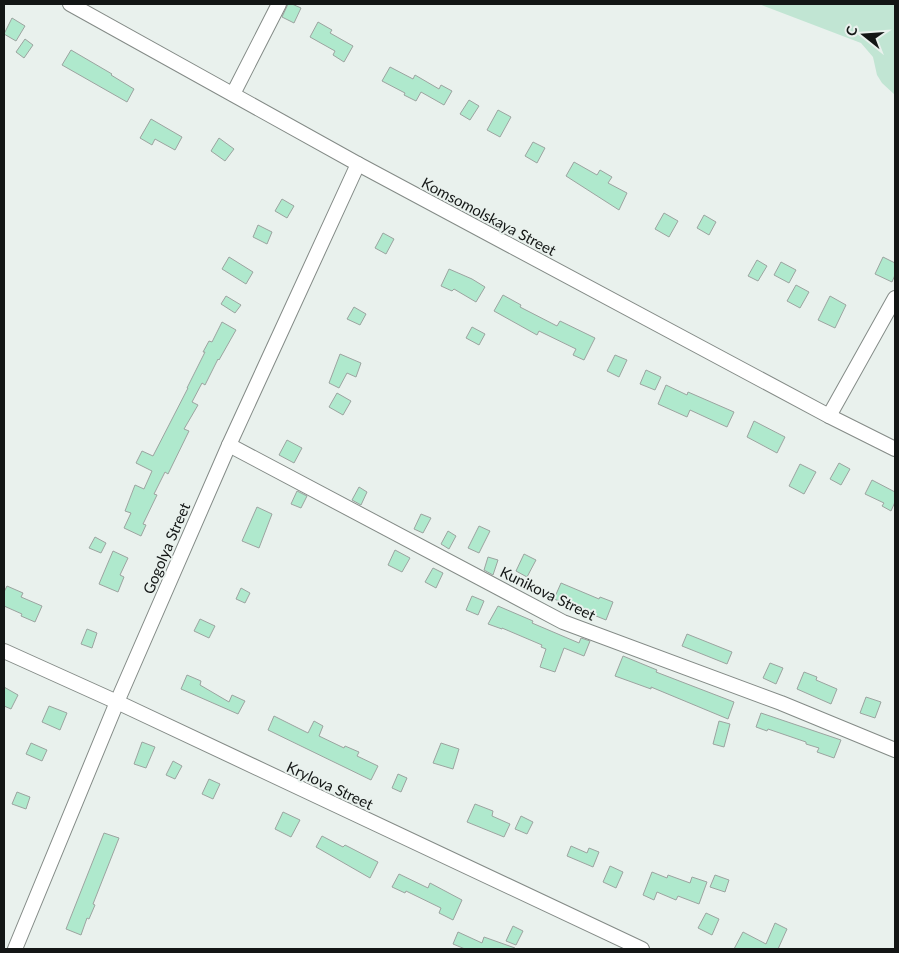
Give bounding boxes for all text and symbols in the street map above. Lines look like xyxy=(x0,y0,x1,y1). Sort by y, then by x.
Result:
north arrow xyxy=(839,10,889,60)
text: С xyxy=(842,23,861,38)
street label: Komsomolskaya Street xyxy=(419,173,560,259)
street label: Gogolya Street xyxy=(139,499,194,596)
street label: Kunikova Street xyxy=(497,562,599,624)
street label: Krylova Street xyxy=(284,757,377,813)

